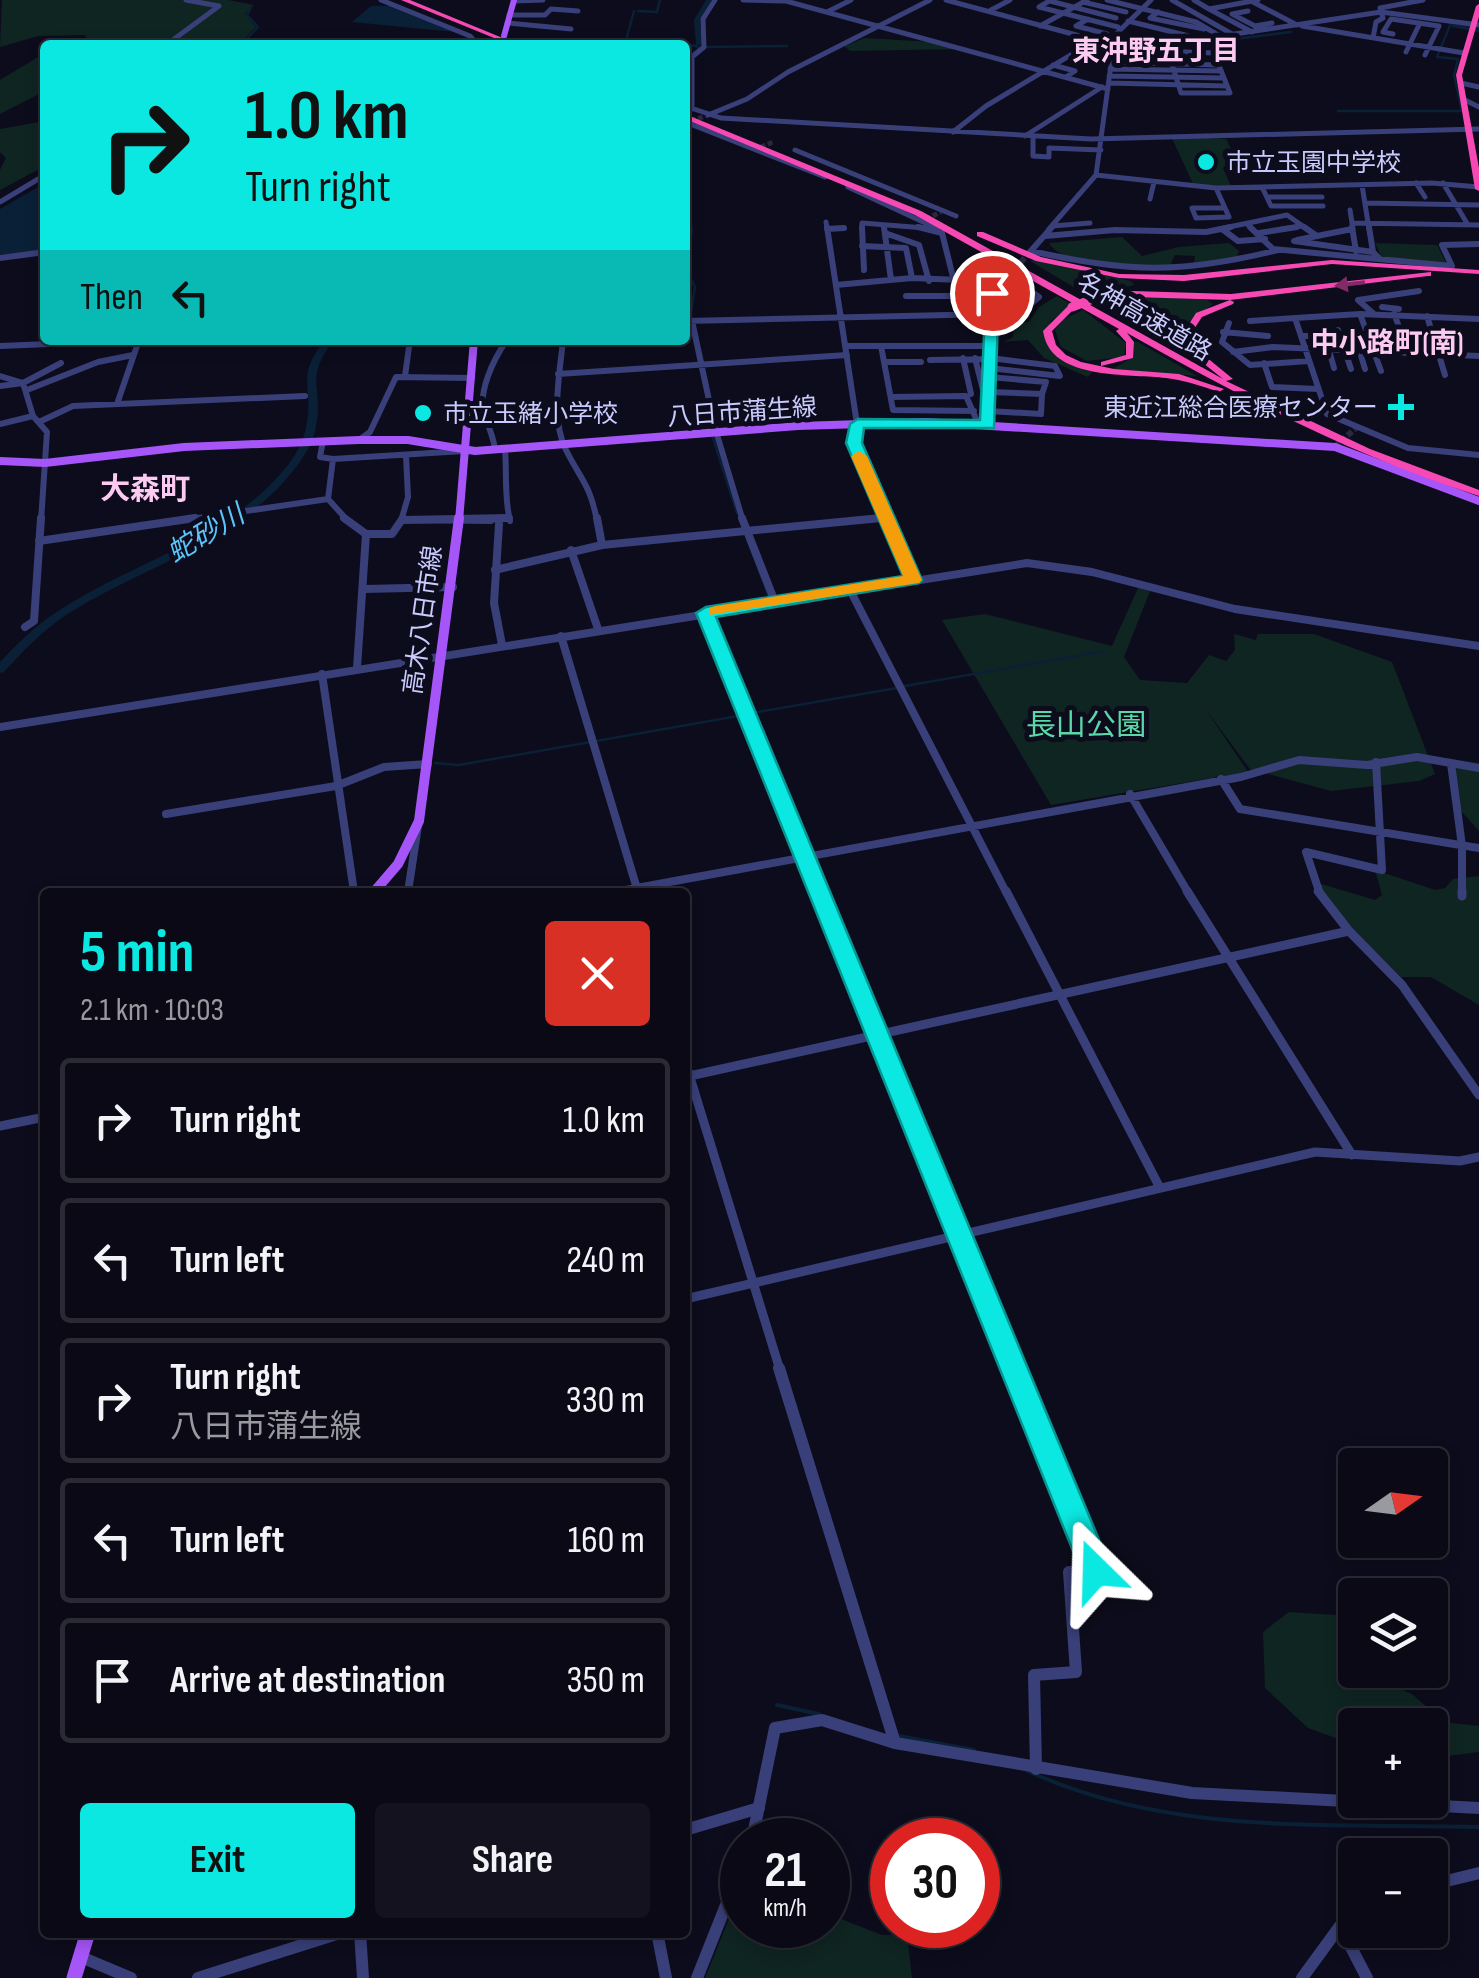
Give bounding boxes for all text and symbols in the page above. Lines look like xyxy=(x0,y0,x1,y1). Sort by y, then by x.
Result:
district label: 東沖野五丁目 xyxy=(1072,35,1240,68)
text: 1.0 km xyxy=(245,75,409,159)
icon: right xyxy=(80,80,210,210)
place label: 市立玉園中学校 xyxy=(1226,148,1401,179)
marker: 市立玉園中学校 xyxy=(1195,151,1217,173)
text: Turn right xyxy=(245,160,391,215)
pin xyxy=(950,251,1035,336)
icon: arrive xyxy=(965,266,1020,321)
street label: 名神高速道路 xyxy=(1072,266,1217,368)
icon: left xyxy=(163,270,218,325)
text: Then xyxy=(80,275,143,320)
one-way arrow xyxy=(1333,276,1365,292)
district label: 中小路町(南) xyxy=(1311,327,1463,360)
street label: 八日市蒲生線 xyxy=(666,392,818,433)
place label: 東近江総合医療センター xyxy=(1103,393,1378,424)
marker: 東近江総合医療センター xyxy=(1388,394,1414,420)
place label: 市立玉緒小学校 xyxy=(443,399,618,430)
marker: 市立玉緒小学校 xyxy=(412,402,434,424)
district label: 大森町 xyxy=(100,472,190,508)
water label: 蛇砂川 xyxy=(161,497,253,570)
street label: 高木八日市線 xyxy=(398,544,449,697)
park label: 長山公園 xyxy=(1026,708,1146,744)
text: 5 min xyxy=(80,917,194,989)
button: close xyxy=(545,921,650,1026)
text: 2.1 km · 10:03 xyxy=(80,991,224,1030)
icon: right xyxy=(85,1093,140,1148)
text: Turn right xyxy=(170,1098,301,1143)
text: 1.0 km xyxy=(563,1098,645,1143)
icon: left xyxy=(85,1233,140,1288)
text: Turn left xyxy=(170,1238,284,1283)
text: 240 m xyxy=(566,1238,645,1283)
text: Turn right xyxy=(170,1355,301,1400)
icon: right xyxy=(85,1373,140,1428)
text: 330 m xyxy=(566,1378,645,1423)
text: 八日市蒲生線 xyxy=(170,1408,362,1447)
north arrow xyxy=(1338,1448,1448,1558)
map controls xyxy=(1338,1448,1448,1948)
icon: left xyxy=(85,1513,140,1568)
text: Turn left xyxy=(170,1518,284,1563)
text: 160 m xyxy=(568,1518,645,1563)
position arrow xyxy=(1044,1519,1148,1623)
button: layers xyxy=(1338,1578,1448,1688)
icon: arrive xyxy=(85,1653,140,1708)
text: Arrive at destination xyxy=(170,1658,445,1703)
text: 350 m xyxy=(566,1658,645,1703)
button: + xyxy=(1338,1708,1448,1818)
button: Exit xyxy=(80,1803,355,1918)
button: Share xyxy=(375,1803,650,1918)
speed limit sign: 30 xyxy=(870,1818,1000,1948)
button: − xyxy=(1338,1838,1448,1948)
text: 21 xyxy=(764,1841,806,1901)
text: km/h xyxy=(763,1893,807,1924)

